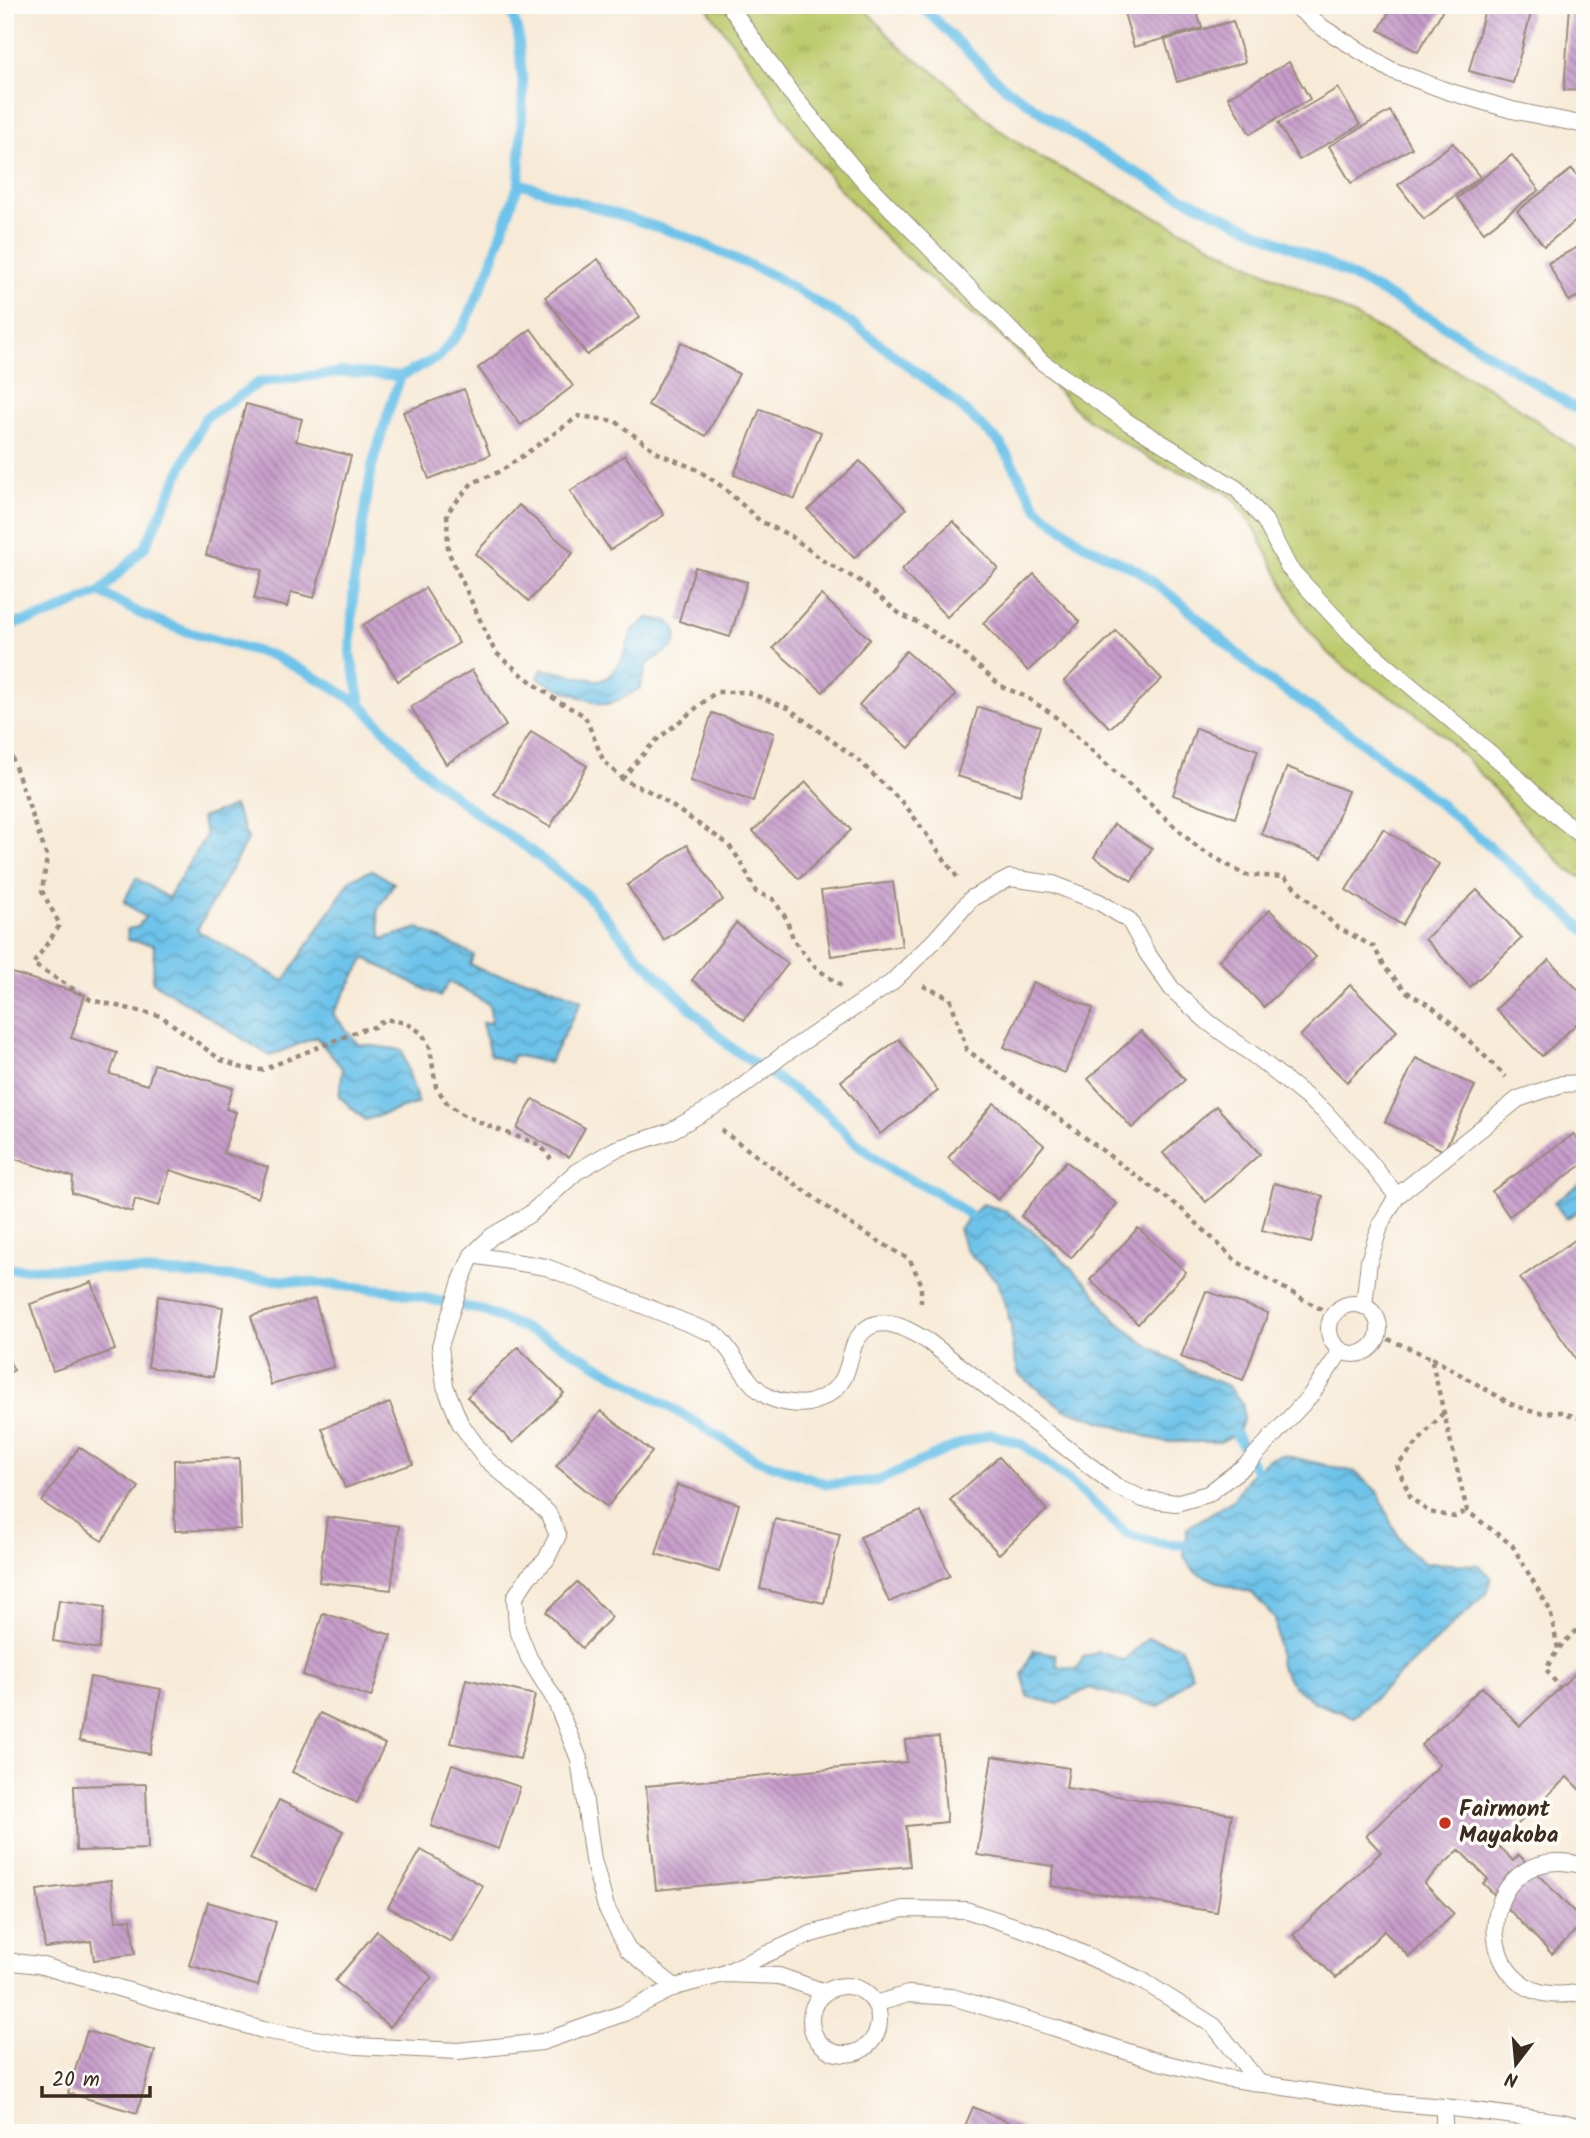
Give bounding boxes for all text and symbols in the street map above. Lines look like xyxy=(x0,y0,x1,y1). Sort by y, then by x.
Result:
place label: Fairmont Mayakoba xyxy=(1459,1792,1559,1854)
marker: Fairmont Mayakoba xyxy=(1437,1815,1453,1831)
north arrow xyxy=(1482,2030,1552,2100)
scale bar xyxy=(42,2054,150,2098)
text: N xyxy=(1502,2062,1522,2094)
text: 20 m xyxy=(52,2064,100,2097)

